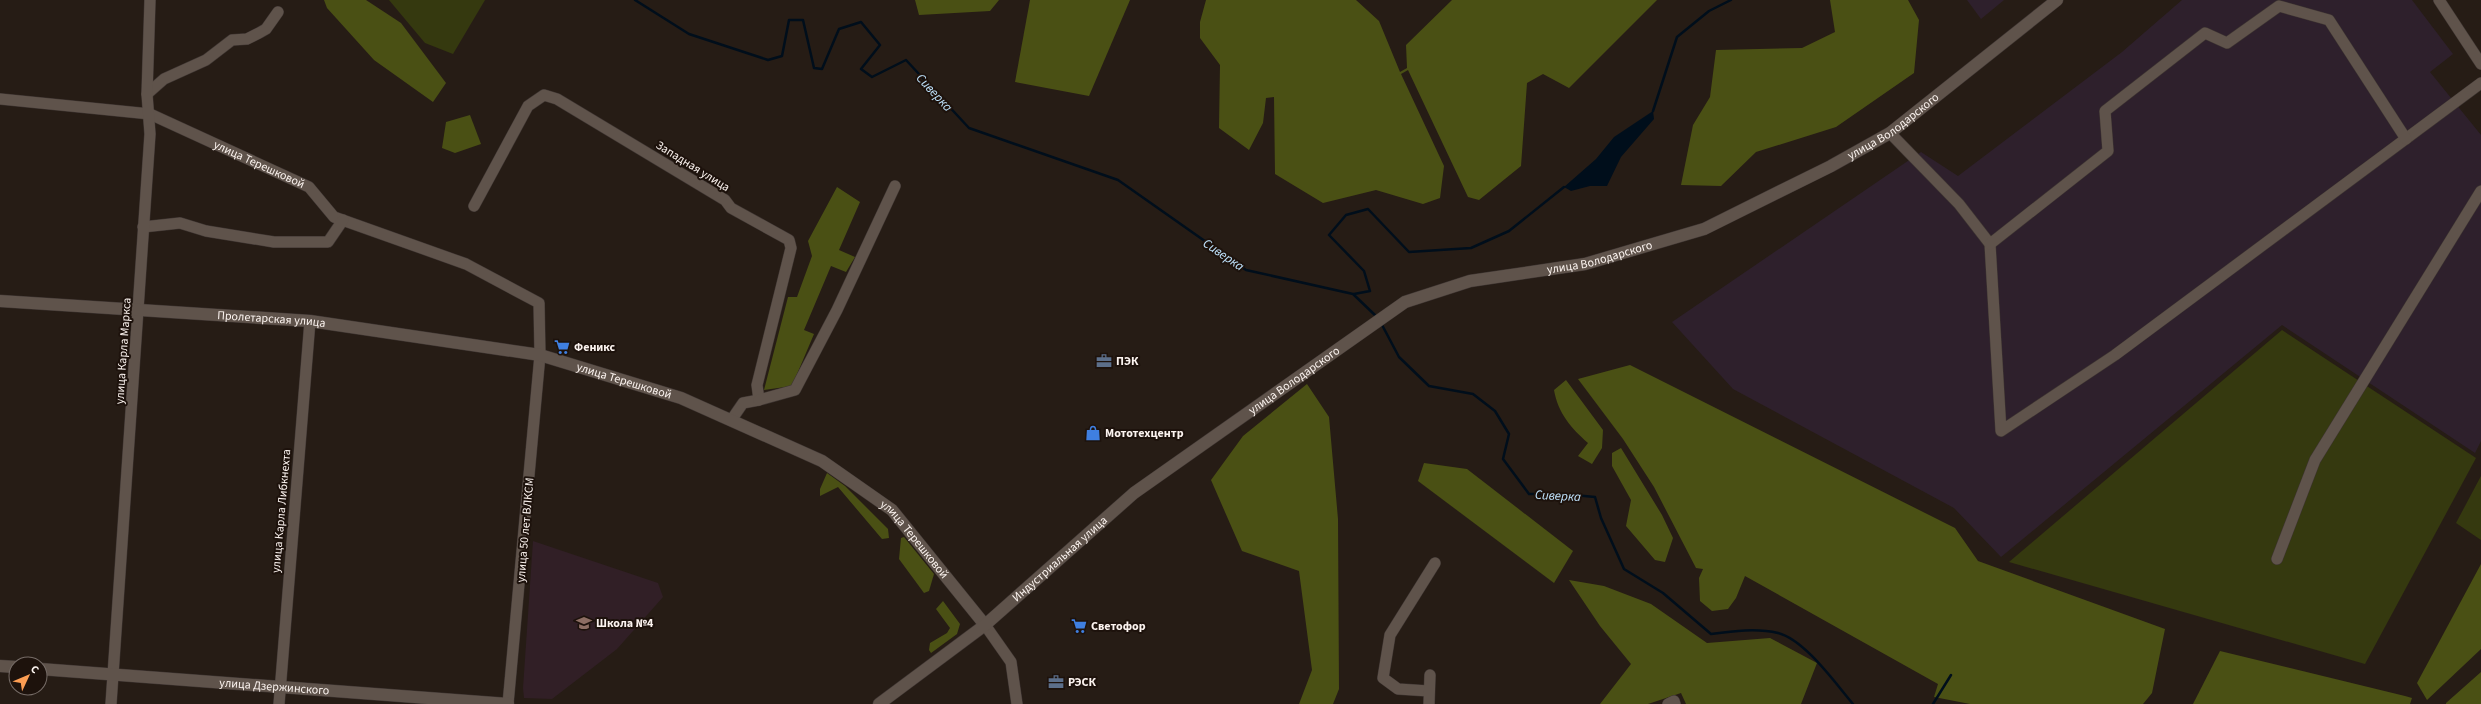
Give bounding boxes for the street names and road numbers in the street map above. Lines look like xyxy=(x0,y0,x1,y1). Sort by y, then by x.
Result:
street label: улица Володарского xyxy=(1844,89,1943,164)
street label: улица Терешковой xyxy=(211,136,308,193)
street label: Западная улица xyxy=(652,137,733,196)
street label: улица Володарского xyxy=(1546,237,1654,279)
street label: улица Карла Маркса xyxy=(111,297,136,405)
street label: Пролетарская улица xyxy=(217,307,327,332)
street label: улица Володарского xyxy=(1245,343,1343,419)
street label: улица Терешковой xyxy=(574,359,674,404)
street label: улица Карла Либкнехта xyxy=(268,448,295,574)
street label: улица 50 лет ВЛКСМ xyxy=(512,477,539,583)
street label: улица Терешковой xyxy=(876,496,952,582)
street label: Индустриальная улица xyxy=(1009,512,1111,606)
street label: улица Дзержинского xyxy=(219,674,330,700)

